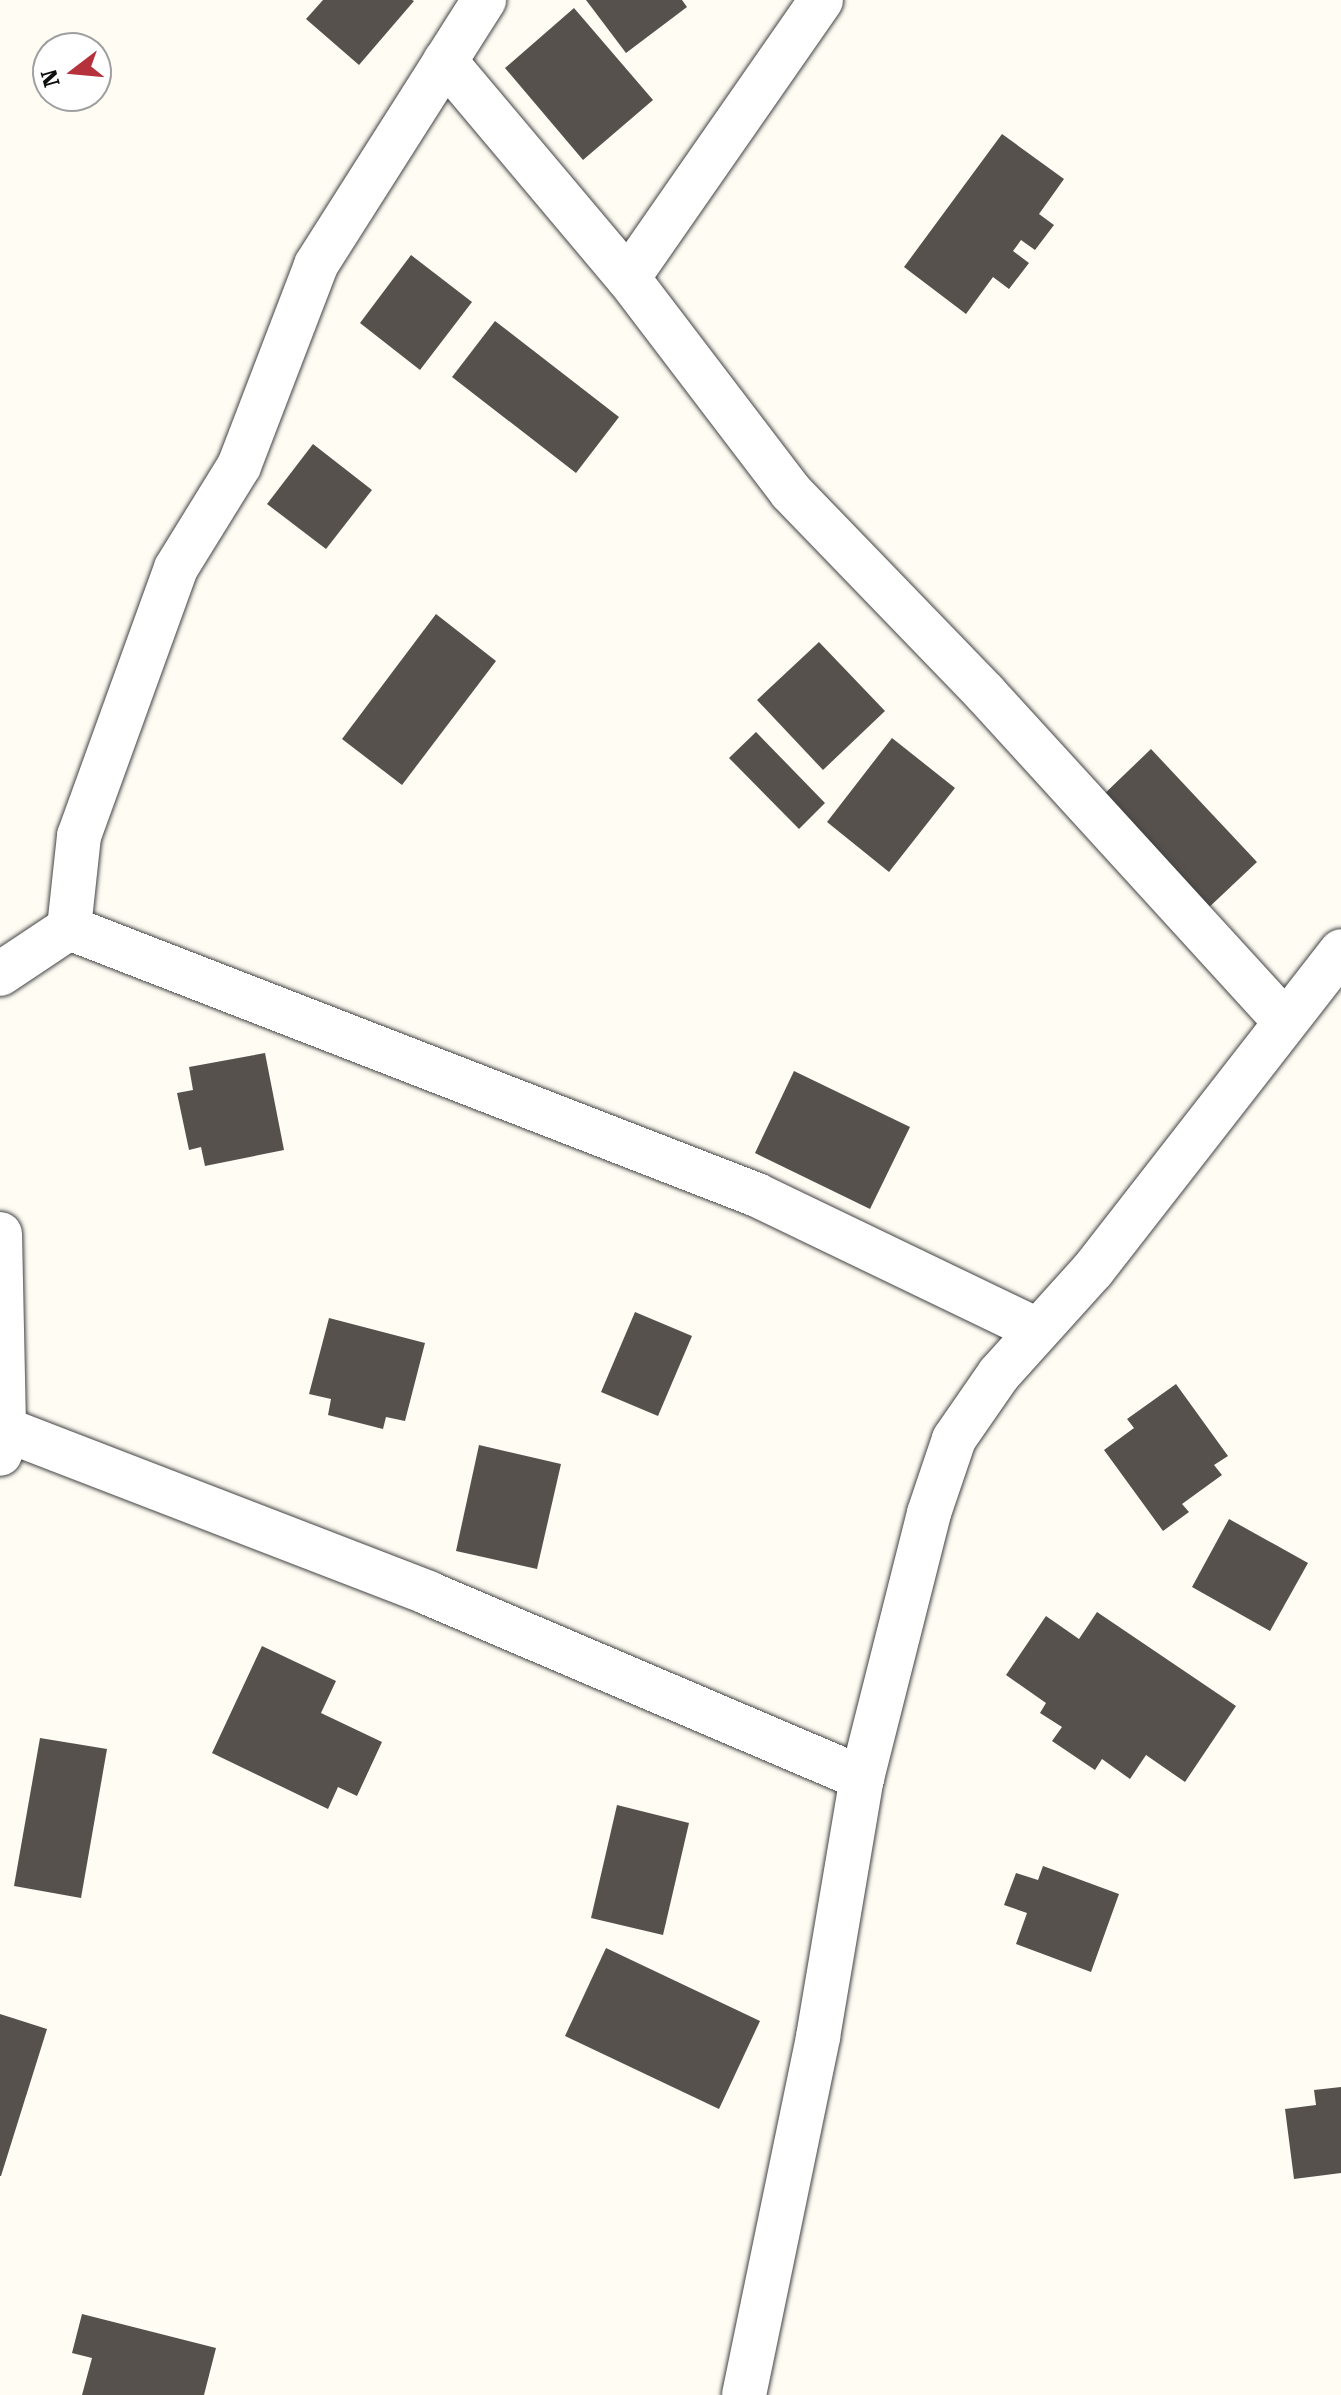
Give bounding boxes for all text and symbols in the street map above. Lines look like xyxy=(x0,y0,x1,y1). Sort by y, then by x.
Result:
north arrow xyxy=(32,32,112,112)
text: N xyxy=(36,67,65,90)

